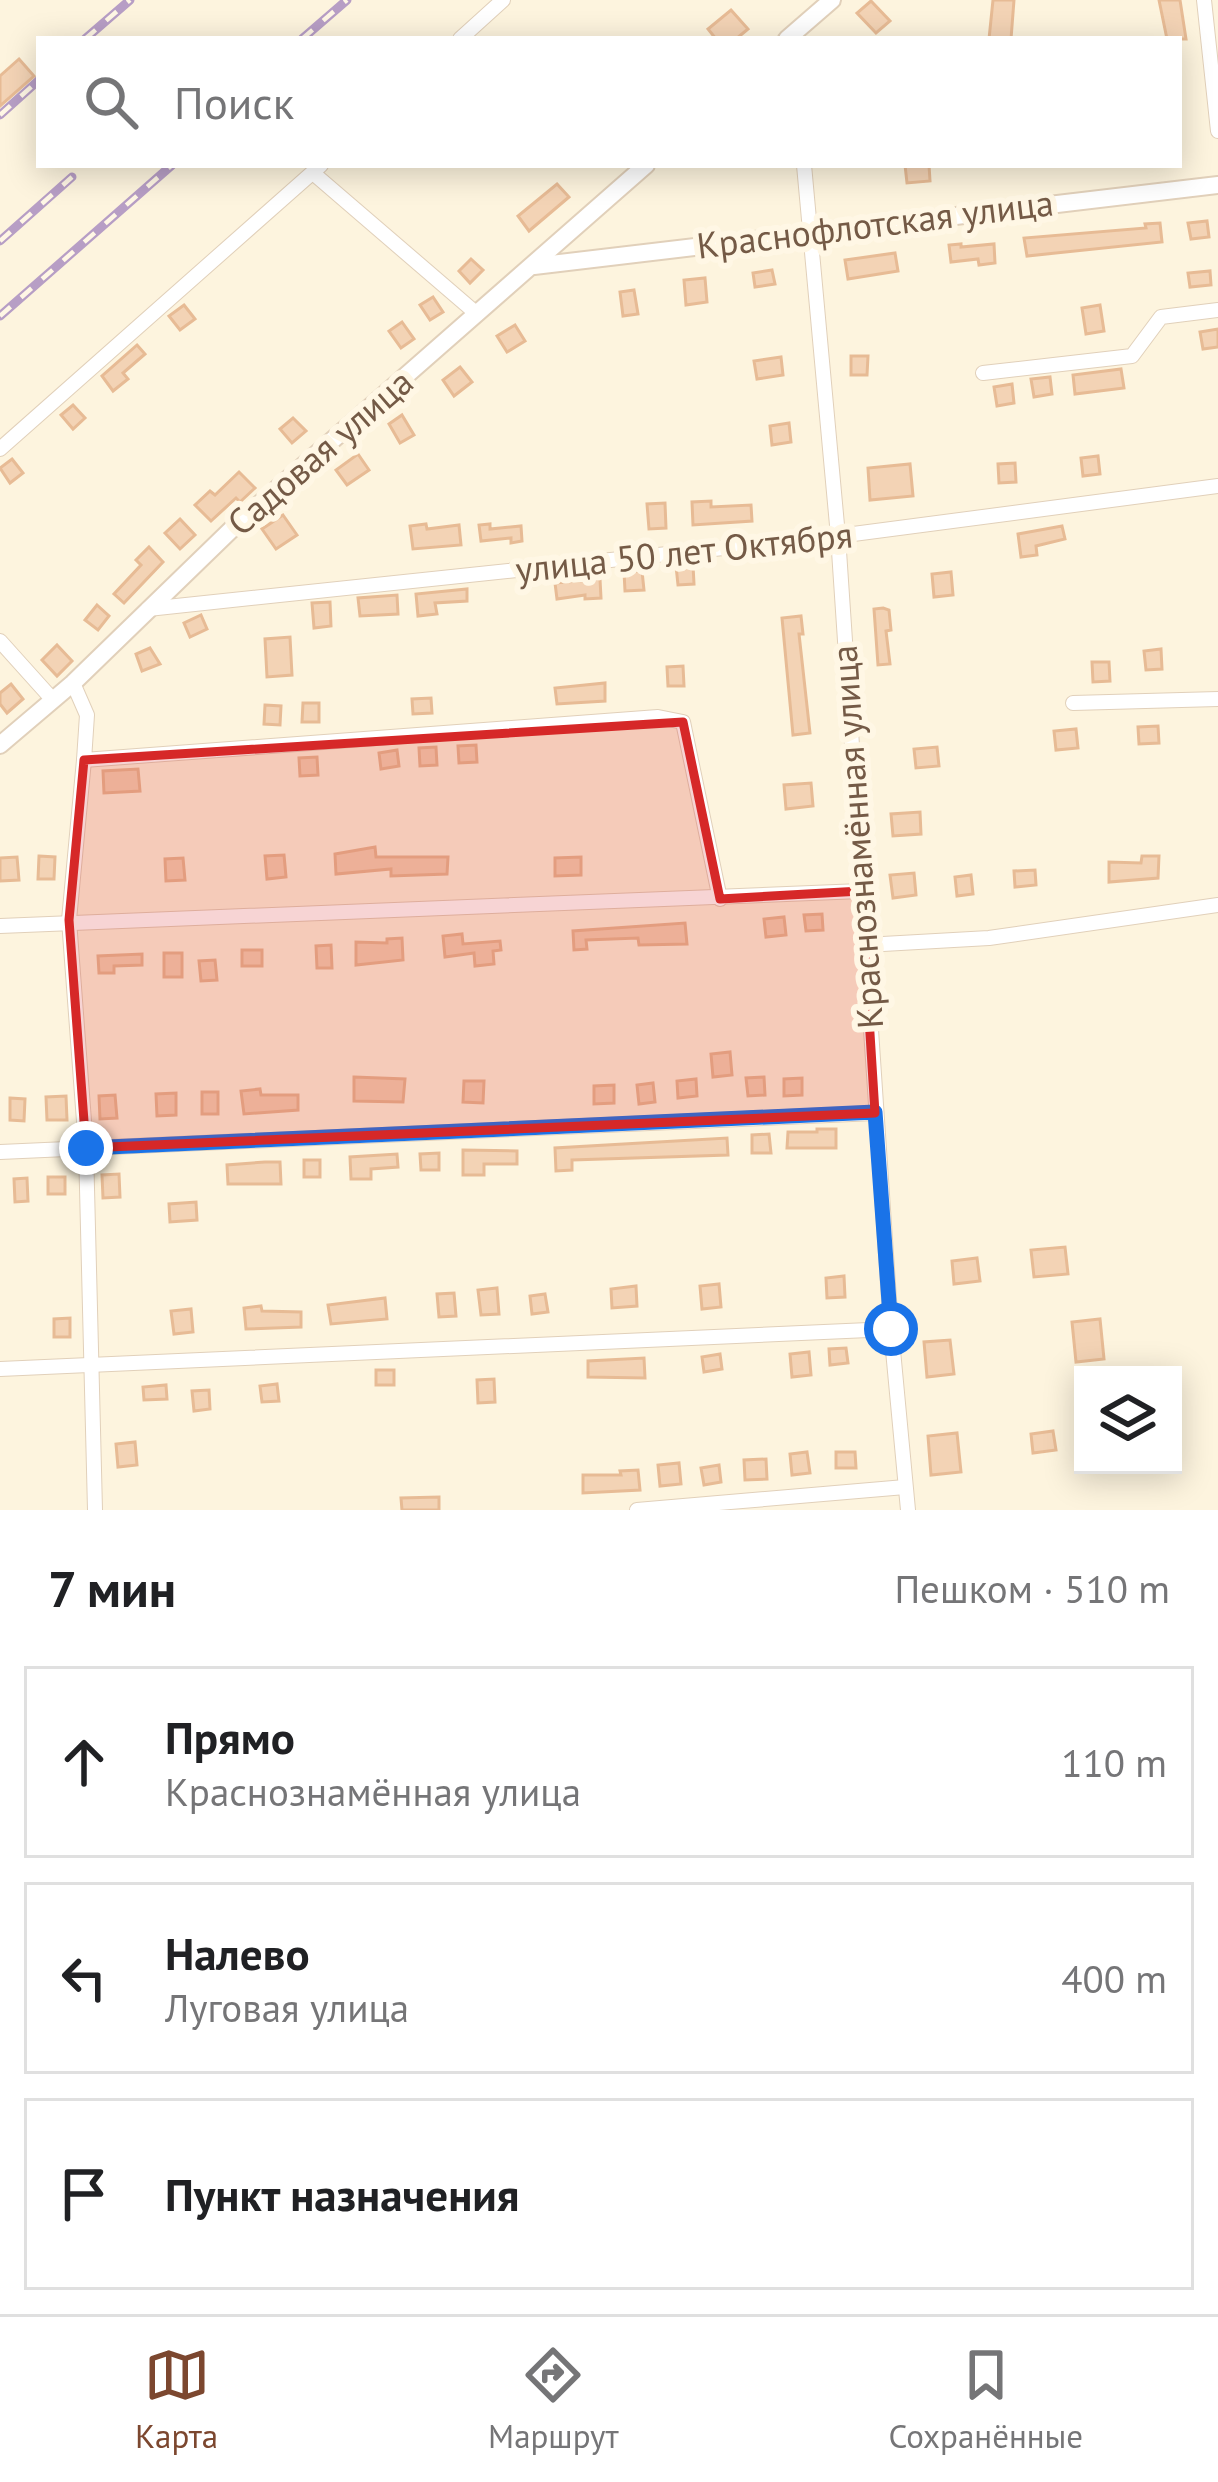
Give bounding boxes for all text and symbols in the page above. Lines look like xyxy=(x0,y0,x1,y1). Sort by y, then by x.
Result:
search box xyxy=(36,36,1182,168)
icon: search xyxy=(78,69,144,135)
text: Поиск xyxy=(174,73,294,131)
street label: Краснофлотская улица xyxy=(694,178,1056,269)
street label: Садовая улица xyxy=(217,358,422,545)
street label: улица 50 лет Октября xyxy=(513,510,855,593)
street label: Краснознамённая улица xyxy=(820,644,893,1030)
route end xyxy=(59,1121,113,1175)
route start xyxy=(864,1302,918,1356)
map controls xyxy=(1074,1366,1182,1474)
button: layers xyxy=(1074,1366,1182,1474)
text: 7 мин xyxy=(48,1555,176,1621)
text: Пешком · 510 m xyxy=(894,1563,1170,1614)
text: Прямо xyxy=(165,1708,295,1766)
icon: ahead xyxy=(51,1729,117,1795)
text: 110 m xyxy=(1061,1737,1167,1788)
text: Краснознамённая улица xyxy=(165,1766,581,1817)
text: Налево xyxy=(165,1924,310,1982)
icon: left xyxy=(51,1945,117,2011)
text: 400 m xyxy=(1061,1953,1167,2004)
text: Луговая улица xyxy=(165,1982,409,2033)
icon: arrive xyxy=(51,2161,117,2227)
text: Пункт назначения xyxy=(165,2165,519,2223)
tab: Карта xyxy=(135,2342,218,2457)
tab: Маршрут xyxy=(488,2342,619,2457)
tab: Сохранённые xyxy=(888,2342,1083,2457)

